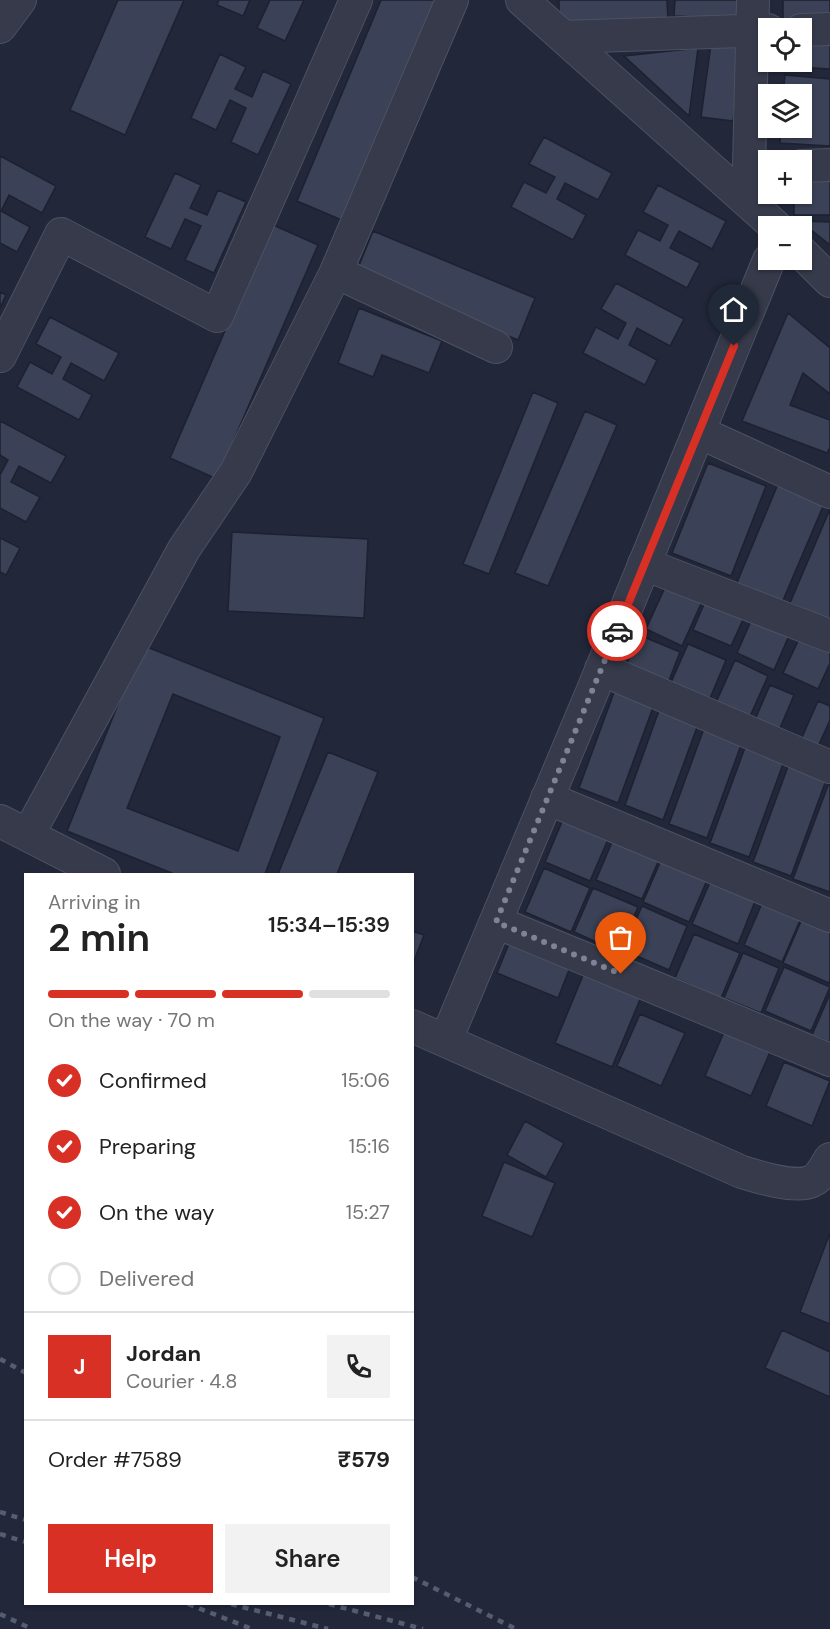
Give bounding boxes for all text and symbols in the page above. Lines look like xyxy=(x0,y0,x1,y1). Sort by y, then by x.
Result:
map controls xyxy=(758,18,812,270)
button: locate xyxy=(758,18,812,72)
button: layers xyxy=(758,84,812,138)
button: + xyxy=(758,150,812,204)
button: − xyxy=(758,216,812,270)
pin xyxy=(708,284,759,346)
icon: home xyxy=(717,293,750,326)
courier xyxy=(587,601,647,661)
icon: car xyxy=(601,615,634,648)
text: Arriving in xyxy=(48,889,140,915)
text: 15:34–15:39 xyxy=(268,910,390,939)
text: 2 min xyxy=(48,912,150,963)
pin xyxy=(595,912,646,974)
icon: bag xyxy=(604,921,637,954)
text: On the way · 70 m xyxy=(48,1007,215,1033)
icon: check xyxy=(48,1064,81,1097)
text: Confirmed xyxy=(99,1066,207,1095)
text: 15:06 xyxy=(341,1067,390,1093)
icon: check xyxy=(48,1130,81,1163)
text: Preparing xyxy=(99,1132,196,1161)
text: 15:16 xyxy=(349,1133,390,1159)
icon: check xyxy=(48,1196,81,1229)
text: On the way xyxy=(99,1198,214,1227)
text: 15:27 xyxy=(346,1199,390,1225)
text: Delivered xyxy=(99,1264,194,1293)
button: phone xyxy=(327,1335,390,1398)
text: Jordan xyxy=(126,1339,201,1368)
text: J xyxy=(74,1352,85,1381)
text: Courier · 4.8 xyxy=(126,1368,237,1394)
text: Order #7589 xyxy=(48,1445,182,1474)
text: ₹579 xyxy=(337,1445,390,1474)
button: Help xyxy=(48,1524,213,1593)
button: Share xyxy=(225,1524,390,1593)

